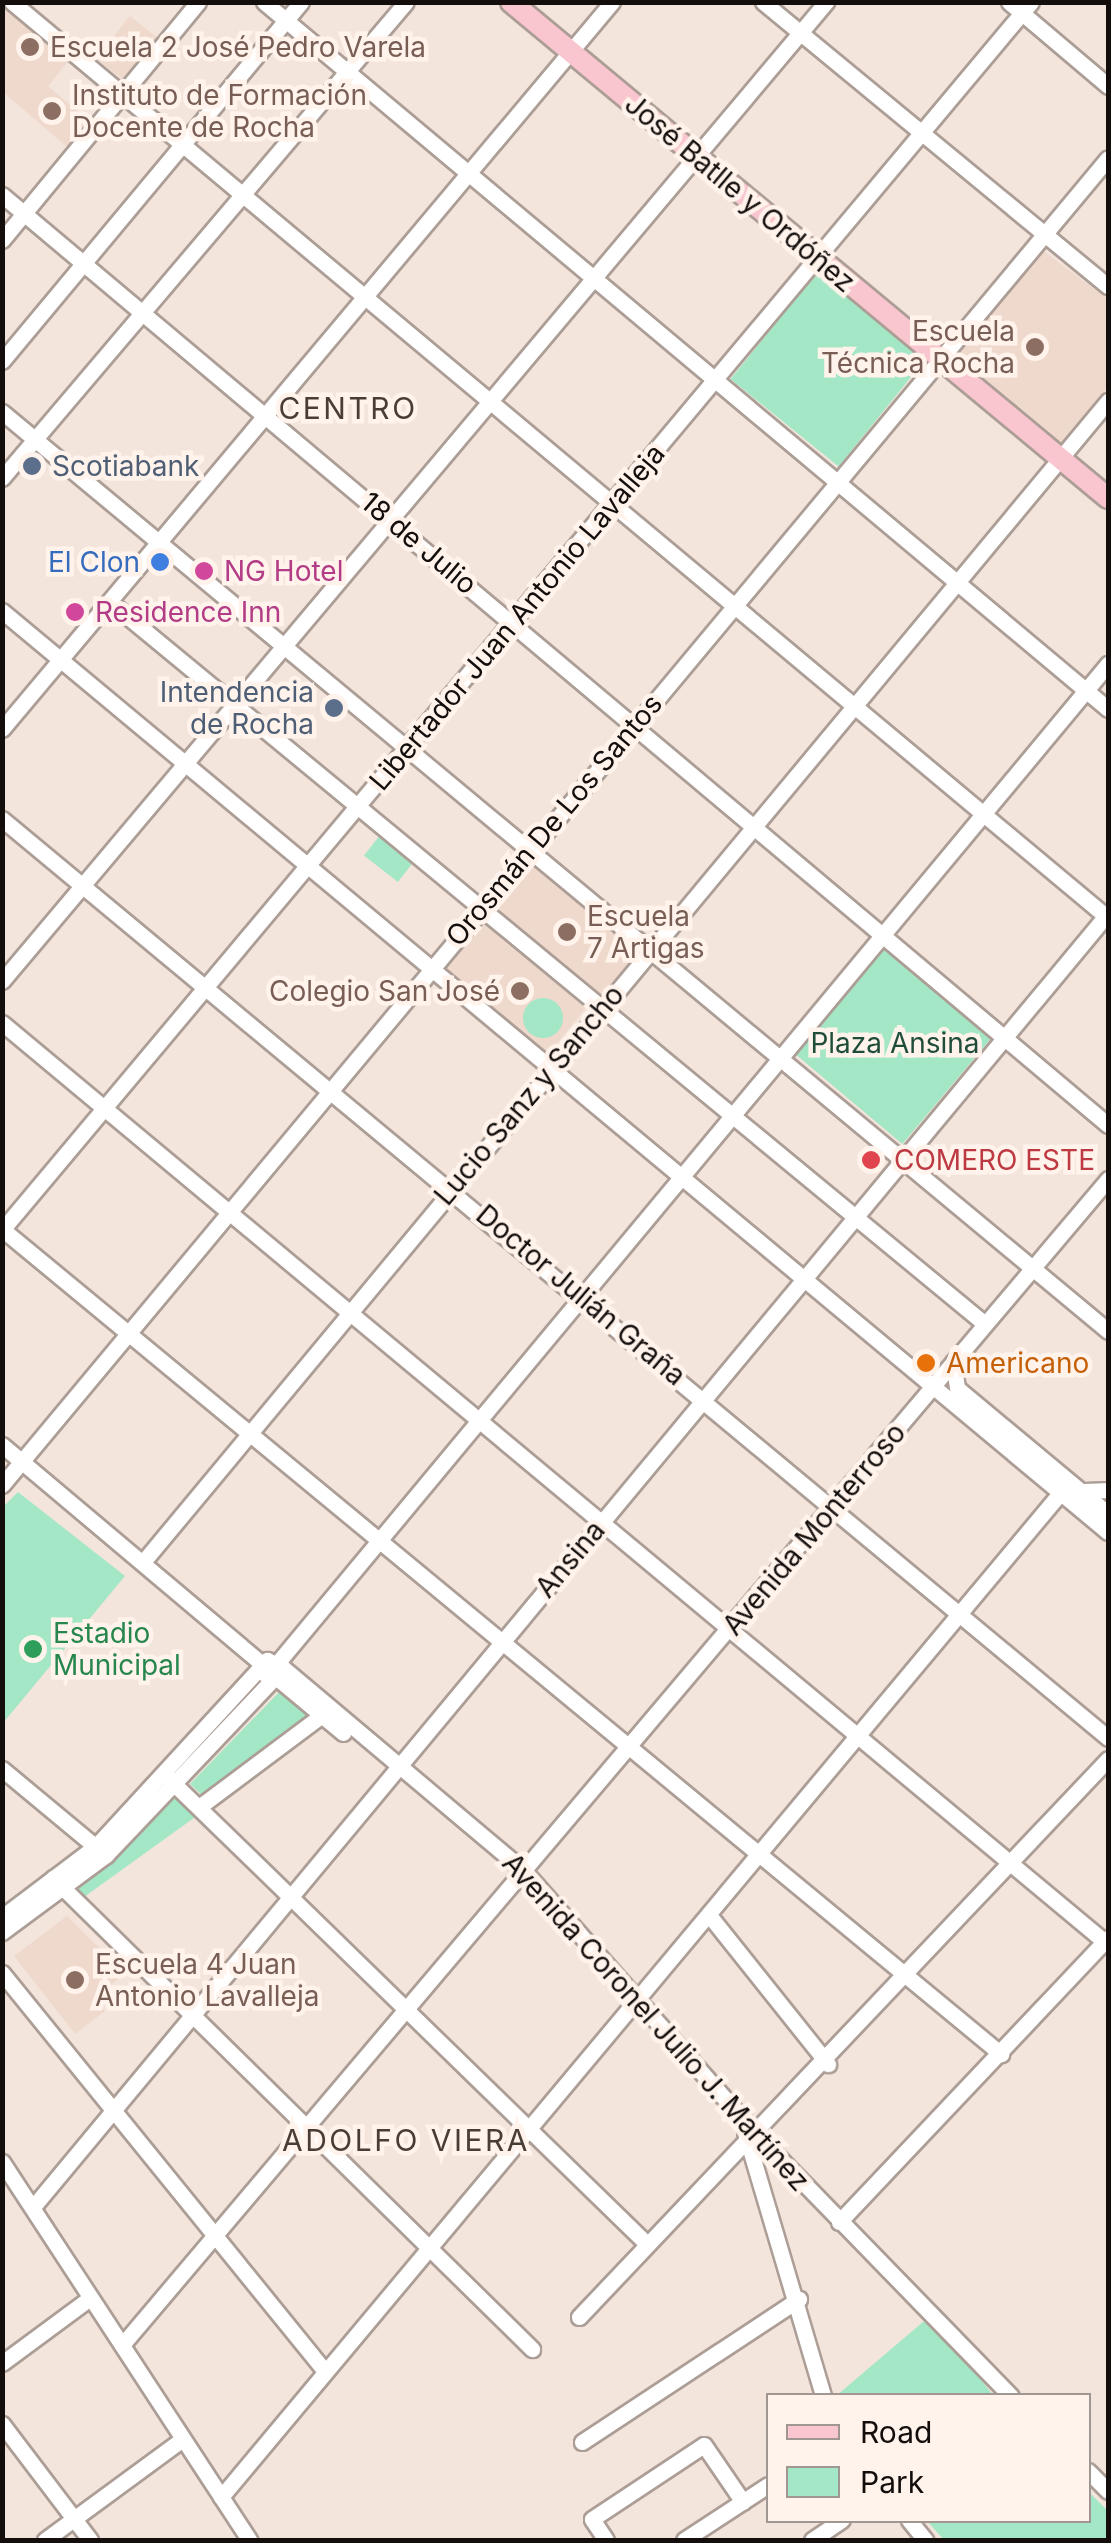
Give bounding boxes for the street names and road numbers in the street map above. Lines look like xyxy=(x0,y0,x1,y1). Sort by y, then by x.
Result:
street label: José Batlle y Ordóñez xyxy=(618,87,862,299)
street label: Libertador Juan Antonio Lavalleja xyxy=(362,437,672,797)
street label: 18 de Julio xyxy=(354,485,484,601)
street label: Orosmán De Los Santos xyxy=(439,687,669,953)
street label: Lucio Sanz y Sancho xyxy=(427,978,631,1212)
street label: Doctor Julián Graña xyxy=(470,1198,692,1392)
street label: Avenida Monterroso xyxy=(716,1416,912,1642)
street label: Ansina xyxy=(528,1514,612,1604)
street label: Avenida Coronel Julio J. Martínez xyxy=(496,1846,816,2198)

